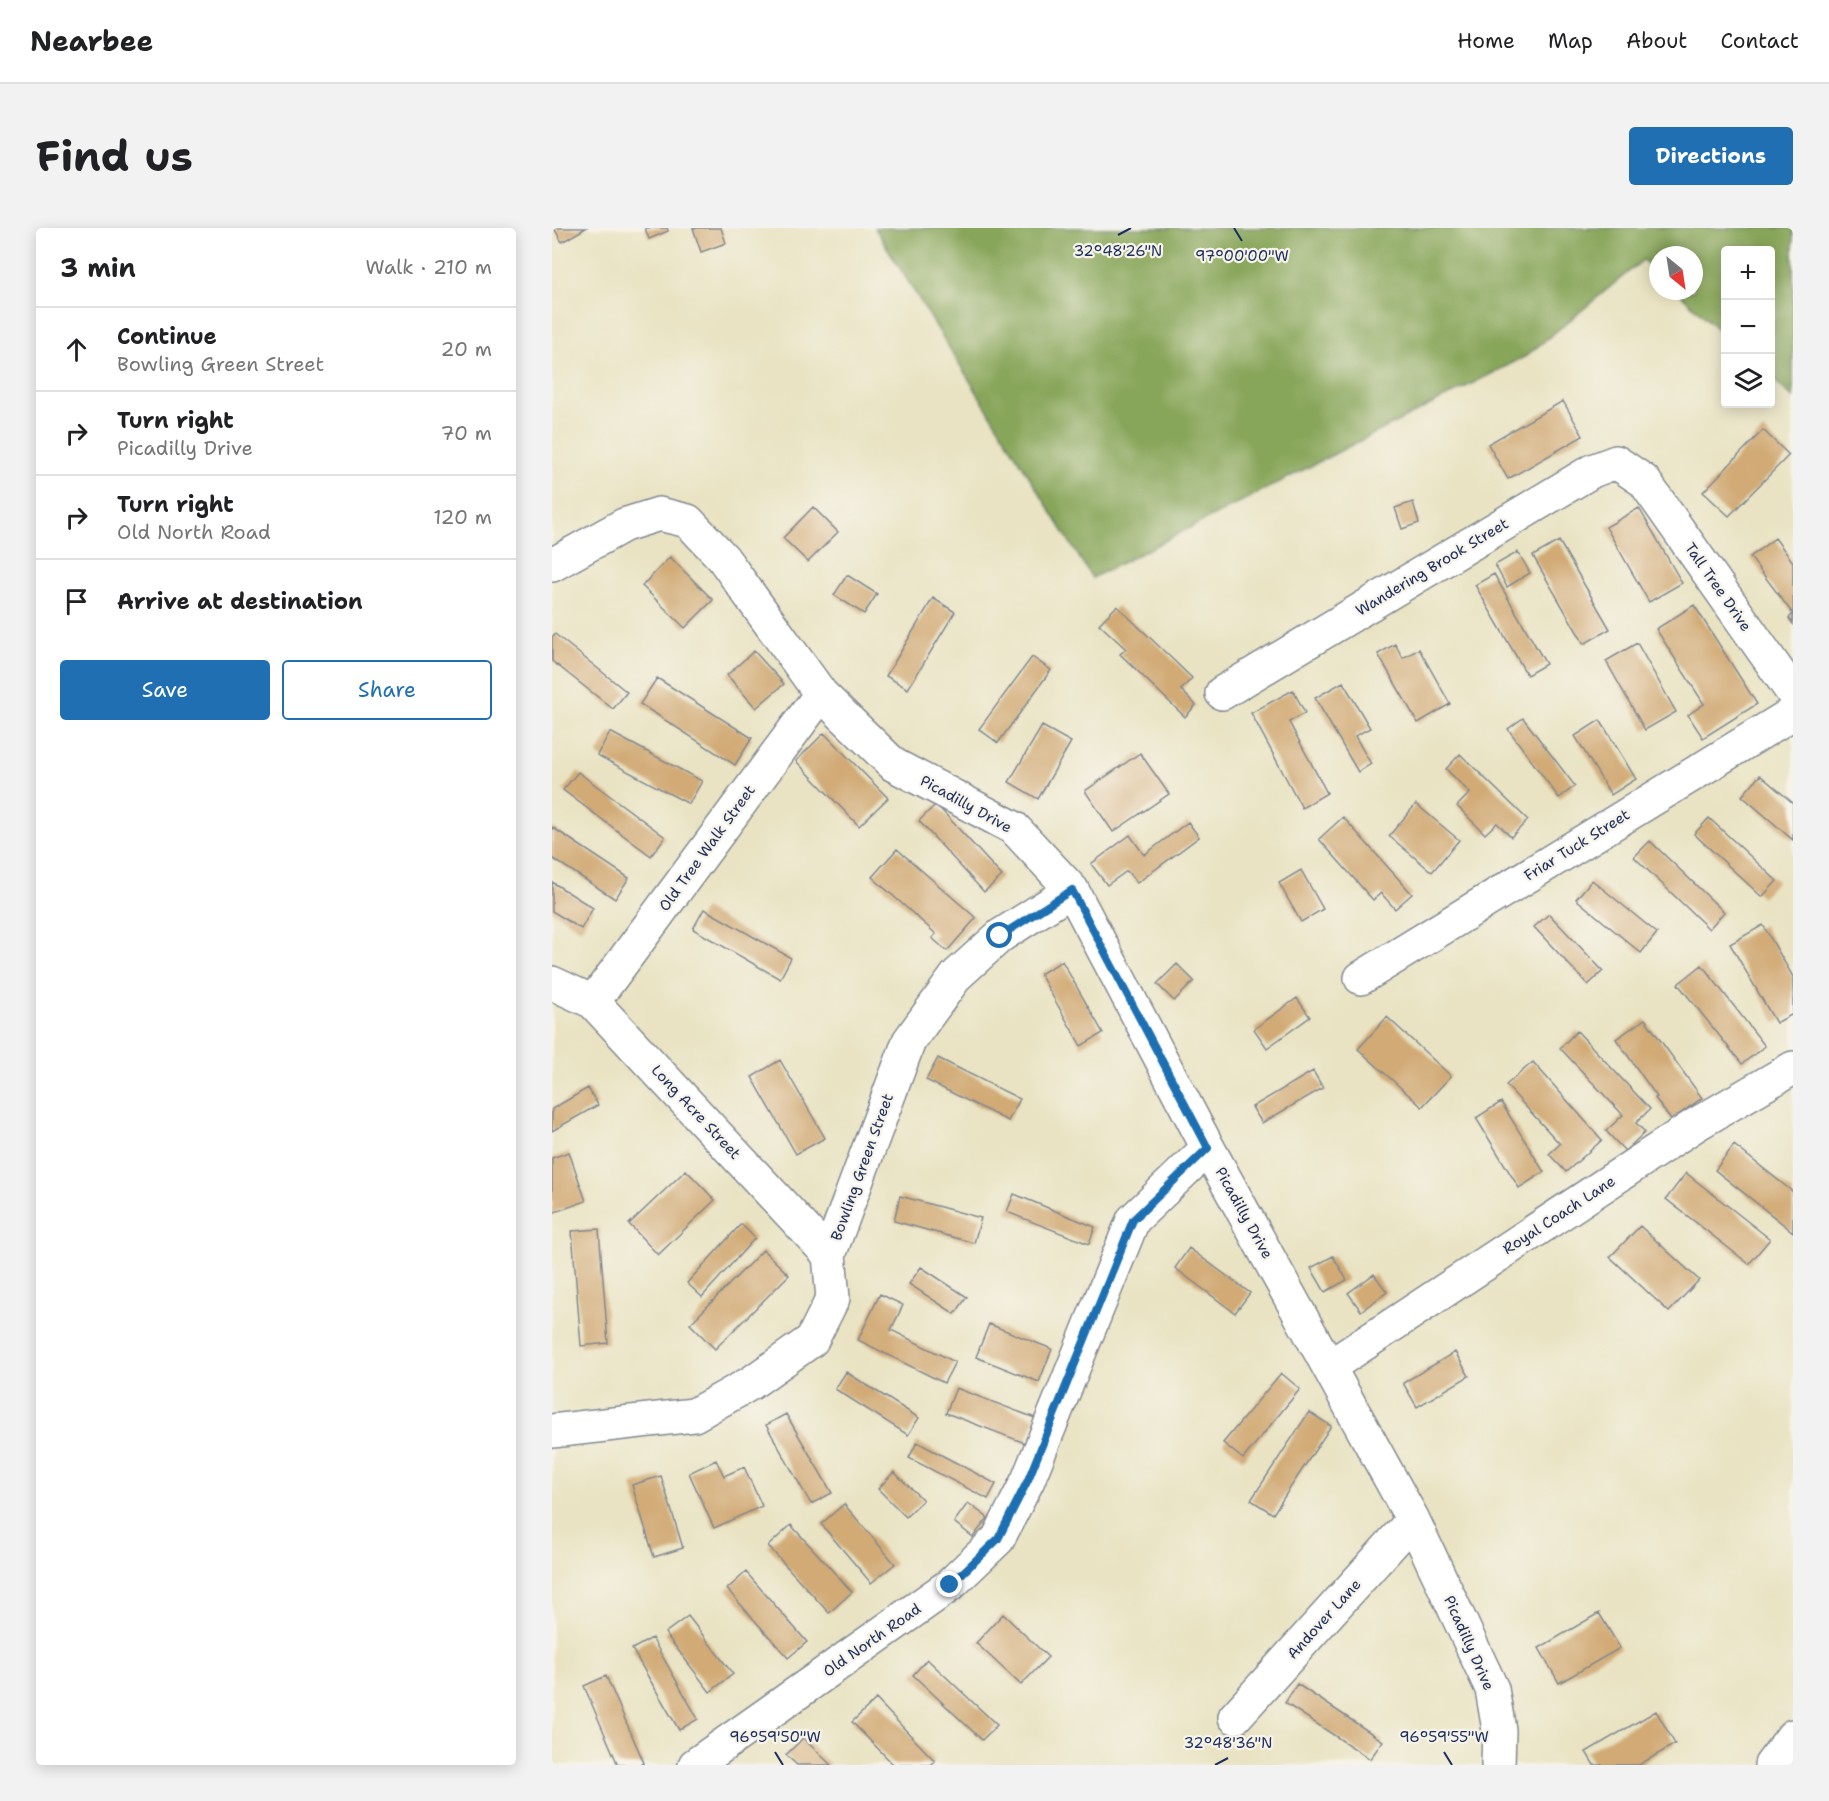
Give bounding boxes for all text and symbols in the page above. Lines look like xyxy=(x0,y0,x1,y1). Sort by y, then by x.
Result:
text: Nearbee xyxy=(30,22,153,60)
text: Home xyxy=(1457,27,1515,55)
text: Map xyxy=(1548,27,1593,55)
text: About xyxy=(1626,27,1687,55)
text: Contact xyxy=(1720,27,1799,55)
button: Directions xyxy=(1629,127,1793,185)
text: Find us xyxy=(36,128,193,184)
text: 32°48'26"N xyxy=(1074,241,1162,261)
text: 97°00'00"W xyxy=(1195,246,1289,266)
north arrow xyxy=(1649,246,1703,300)
map controls xyxy=(1721,246,1775,408)
button: + xyxy=(1721,246,1775,300)
text: 3 min xyxy=(60,250,136,285)
text: Walk · 210 m xyxy=(366,254,492,280)
button: − xyxy=(1721,300,1775,354)
text: Continue xyxy=(117,322,217,351)
icon: ahead xyxy=(60,333,93,366)
text: 20 m xyxy=(441,336,492,362)
text: Bowling Green Street xyxy=(117,351,324,377)
button: layers xyxy=(1721,354,1775,408)
text: Turn right xyxy=(117,406,234,435)
icon: right xyxy=(60,417,93,450)
text: 70 m xyxy=(440,420,492,446)
text: Picadilly Drive xyxy=(117,435,253,461)
text: Turn right xyxy=(117,490,234,519)
icon: right xyxy=(60,501,93,534)
text: 120 m xyxy=(433,504,492,530)
street label: Wandering Brook Street xyxy=(1352,513,1512,621)
text: Old North Road xyxy=(117,519,271,545)
street label: Tall Tree Drive xyxy=(1680,539,1756,635)
icon: arrive xyxy=(60,585,93,618)
text: Arrive at destination xyxy=(117,587,363,616)
button: Save xyxy=(60,660,270,720)
button: Share xyxy=(282,660,492,720)
street label: Picadilly Drive xyxy=(917,771,1015,837)
street label: Old Tree Walk Street xyxy=(654,781,760,915)
street label: Friar Tuck Street xyxy=(1520,804,1634,886)
route start xyxy=(986,922,1012,948)
street label: Long Acre Street xyxy=(647,1060,745,1164)
street label: Bowling Green Street xyxy=(826,1091,898,1243)
street label: Picadilly Drive xyxy=(1211,1164,1277,1262)
street label: Royal Coach Lane xyxy=(1499,1171,1619,1259)
route end xyxy=(936,1571,962,1597)
street label: Andover Lane xyxy=(1283,1575,1365,1663)
street label: Picadilly Drive xyxy=(1439,1592,1499,1694)
street label: Old North Road xyxy=(819,1598,925,1681)
text: 96°59'50"W xyxy=(729,1727,821,1747)
text: 96°59'55"W xyxy=(1399,1727,1489,1747)
text: 32°48'36"N xyxy=(1184,1733,1272,1753)

